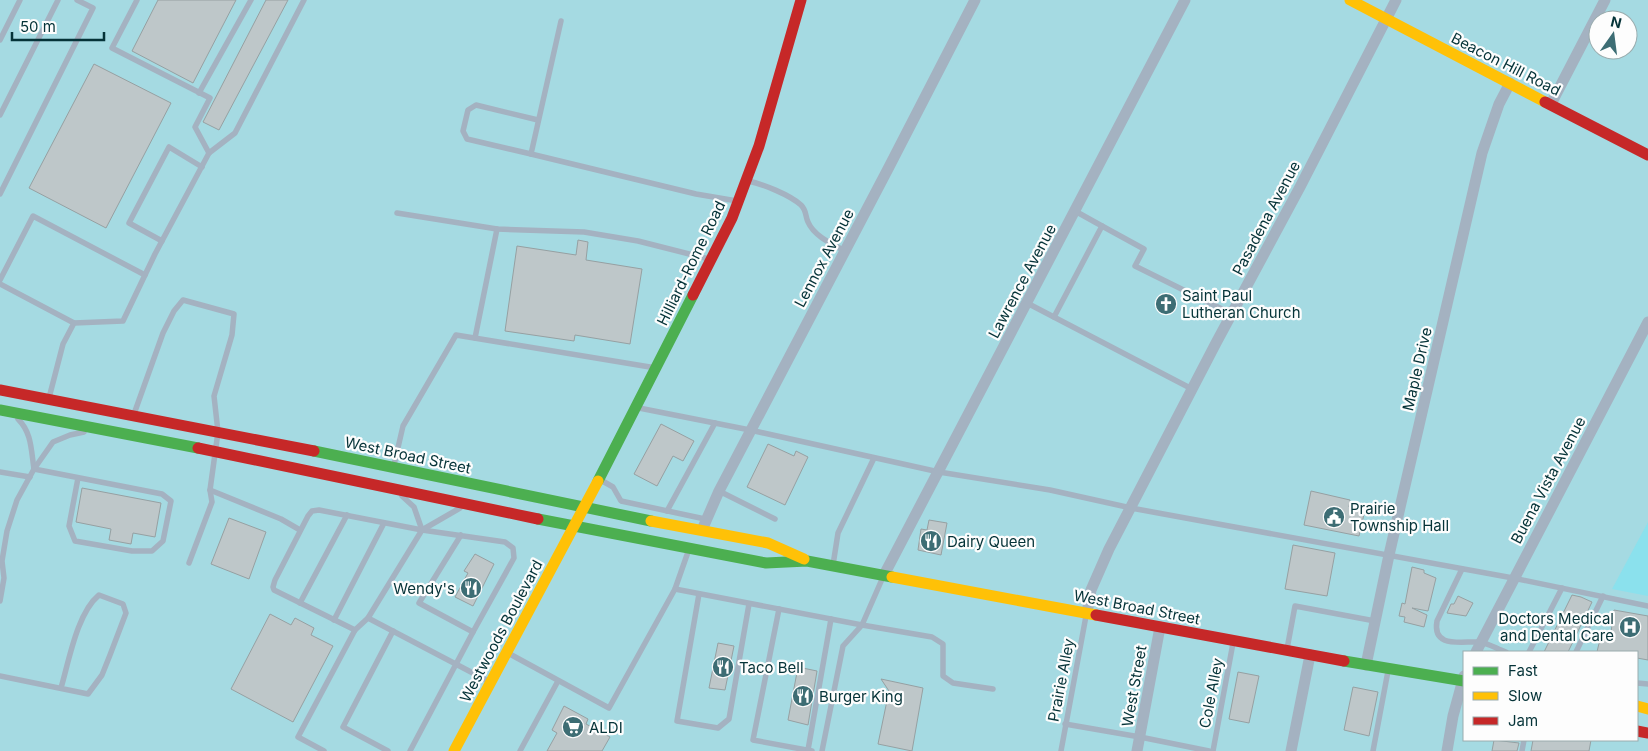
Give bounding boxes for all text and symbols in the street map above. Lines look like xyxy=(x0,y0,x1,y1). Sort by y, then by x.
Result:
scale bar xyxy=(12,10,105,42)
north arrow xyxy=(1588,10,1638,60)
text: N xyxy=(1609,12,1623,31)
text: 50 m xyxy=(20,17,56,36)
street label: Beacon Hill Road xyxy=(1448,28,1564,100)
street label: Pasadena Avenue xyxy=(1228,158,1304,278)
street label: Hilliard-Rome Road xyxy=(653,198,729,328)
street label: Lennox Avenue xyxy=(790,206,858,310)
street label: Lawrence Avenue xyxy=(984,221,1060,341)
place label: Saint Paul Lutheran Church xyxy=(1182,286,1301,322)
church icon: Saint Paul Lutheran Church xyxy=(1154,292,1178,316)
street label: Maple Drive xyxy=(1398,325,1436,413)
street label: Buena Vista Avenue xyxy=(1506,413,1590,547)
street label: West Broad Street xyxy=(343,432,473,478)
place label: Prairie Township Hall xyxy=(1350,499,1449,535)
public building icon: Prairie Township Hall xyxy=(1322,505,1346,529)
restaurant icon: Dairy Queen xyxy=(919,529,943,553)
place label: Dairy Queen xyxy=(947,532,1035,551)
street label: Westwoods Boulevard xyxy=(455,557,547,705)
restaurant icon: Wendy's xyxy=(459,576,483,600)
place label: Wendy's xyxy=(393,579,455,598)
street label: West Broad Street xyxy=(1072,585,1202,629)
place label: Doctors Medical and Dental Care xyxy=(1498,609,1614,645)
hospital icon: Doctors Medical and Dental Care xyxy=(1618,615,1642,639)
street label: Prairie Alley xyxy=(1044,636,1078,723)
street label: West Street xyxy=(1118,644,1151,728)
legend xyxy=(1463,651,1638,741)
restaurant icon: Taco Bell xyxy=(711,655,735,679)
street label: Cole Alley xyxy=(1195,656,1227,730)
place label: Taco Bell xyxy=(739,658,804,677)
text: Fast xyxy=(1508,661,1538,680)
restaurant icon: Burger King xyxy=(791,684,815,708)
text: Slow xyxy=(1508,686,1542,705)
place label: Burger King xyxy=(819,687,903,706)
text: Jam xyxy=(1508,711,1538,730)
supermarket icon: ALDI xyxy=(561,715,585,739)
place label: ALDI xyxy=(589,718,623,737)

